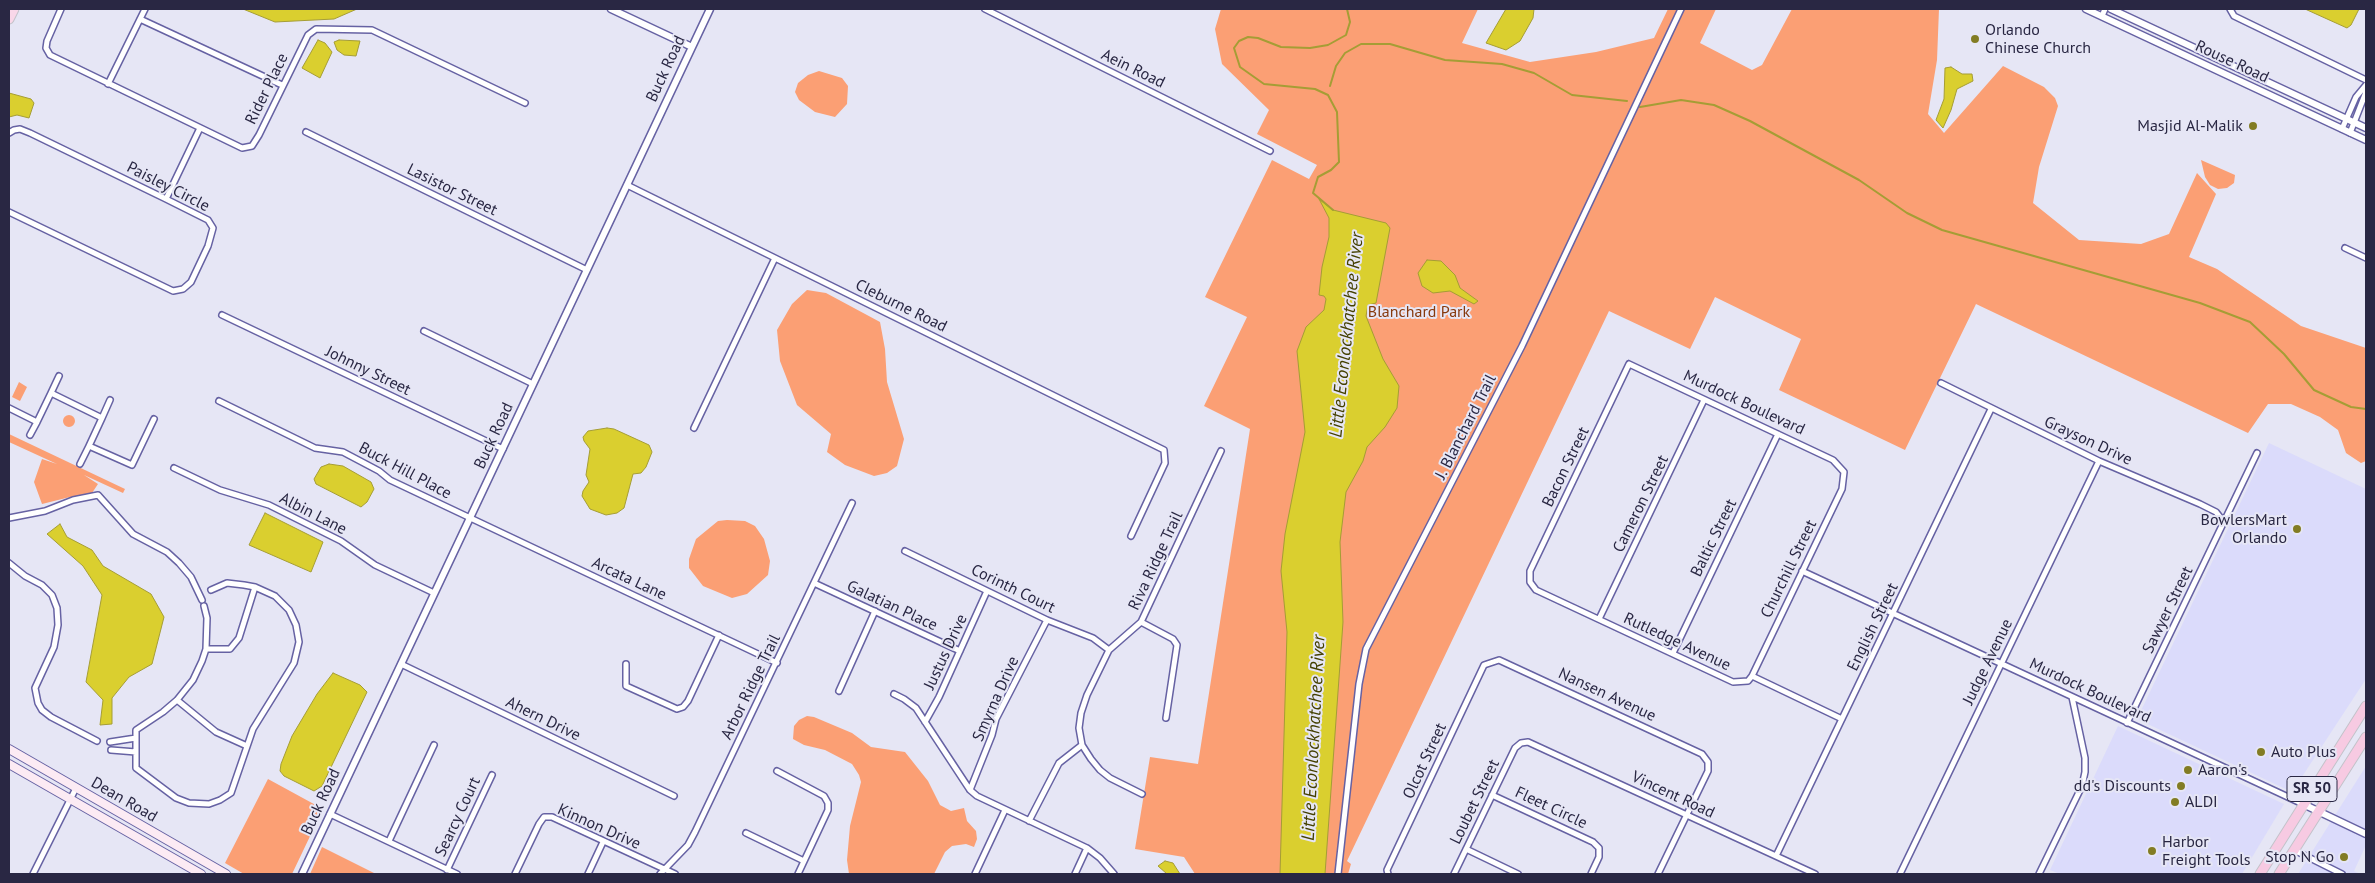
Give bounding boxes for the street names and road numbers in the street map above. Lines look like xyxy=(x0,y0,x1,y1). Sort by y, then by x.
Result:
street label: Buck Road xyxy=(642,33,690,105)
street label: Rouse Road xyxy=(2192,37,2272,87)
street label: Aein Road xyxy=(1098,45,1168,93)
street label: Rider Place xyxy=(242,50,292,128)
street label: Paisley Circle xyxy=(123,158,213,216)
street label: Lasistor Street xyxy=(404,160,500,220)
street label: Cleburne Road xyxy=(852,276,950,336)
street label: Johnny Street xyxy=(322,342,414,400)
street label: Murdock Boulevard xyxy=(1680,366,1808,440)
street label: J. Blanchard Trail xyxy=(1431,371,1501,483)
street label: Buck Road xyxy=(470,400,518,472)
street label: Grayson Drive xyxy=(2041,412,2135,470)
street label: Bacon Street xyxy=(1538,424,1594,510)
street label: Buck Hill Place xyxy=(355,439,455,503)
street label: Cameron Street xyxy=(1609,452,1673,556)
street label: Albin Lane xyxy=(276,489,350,539)
street label: Baltic Street xyxy=(1687,496,1741,580)
street label: Riva Ridge Trail xyxy=(1125,509,1187,613)
street label: Churchill Street xyxy=(1757,517,1821,621)
street label: Arcata Lane xyxy=(589,553,669,605)
street label: Corinth Court xyxy=(968,560,1058,618)
street label: Sawyer Street xyxy=(2139,563,2197,657)
street label: Galatian Place xyxy=(844,577,940,635)
street label: English Street xyxy=(1843,580,1903,674)
street label: Rutledge Avenue xyxy=(1620,609,1734,675)
street label: Justus Drive xyxy=(920,611,972,693)
street label: Judge Avenue xyxy=(1959,616,2017,708)
street label: Arbor Ridge Trail xyxy=(717,631,785,743)
street label: Smyrna Drive xyxy=(969,653,1023,745)
street label: Murdock Boulevard xyxy=(2026,654,2154,728)
street label: Nansen Avenue xyxy=(1555,664,1659,726)
street label: Ahern Drive xyxy=(503,693,583,745)
street label: Olcot Street xyxy=(1399,720,1451,802)
street label: Loubet Street xyxy=(1446,757,1504,847)
street label: Buck Road xyxy=(297,766,345,838)
street label: Vincent Road xyxy=(1628,767,1718,823)
street label: Dean Road xyxy=(87,773,161,827)
street label: Searcy Court xyxy=(431,774,485,860)
road number: SR 50 xyxy=(2287,776,2337,802)
street label: Fleet Circle xyxy=(1512,783,1590,833)
street label: Kinnon Drive xyxy=(554,800,644,854)

